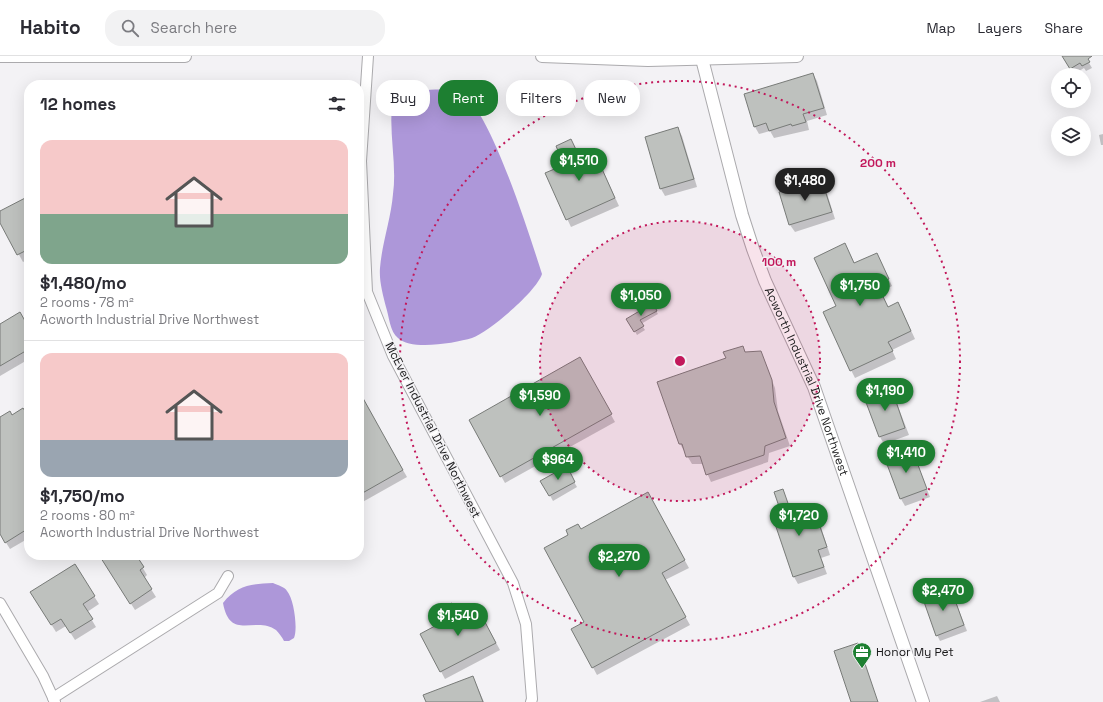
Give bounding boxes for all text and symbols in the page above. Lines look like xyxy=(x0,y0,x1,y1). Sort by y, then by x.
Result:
search box xyxy=(105,10,385,46)
text: Habito xyxy=(20,15,81,40)
icon: search xyxy=(119,17,141,39)
text: Search here xyxy=(151,18,237,37)
text: Map xyxy=(926,19,956,37)
text: Layers xyxy=(978,19,1022,37)
text: Share xyxy=(1044,19,1083,37)
map controls xyxy=(1051,68,1091,156)
button: locate xyxy=(1051,68,1091,108)
chip: Buy xyxy=(376,80,430,116)
chip: Rent xyxy=(438,80,498,116)
chip: Filters xyxy=(506,80,576,116)
chip: New xyxy=(584,80,640,116)
text: 12 homes xyxy=(40,93,116,115)
icon: filters xyxy=(326,93,348,115)
button: layers xyxy=(1051,116,1091,156)
pin: $1,510 xyxy=(546,148,612,182)
text: $1,510 xyxy=(559,152,599,169)
text: 200 m xyxy=(860,155,896,171)
icon: home xyxy=(158,166,230,238)
pin: $1,480 xyxy=(772,168,838,202)
text: $1,480 xyxy=(784,172,826,189)
text: 100 m xyxy=(762,254,796,270)
text: $1,480/mo xyxy=(40,272,127,294)
pin: $1,750 xyxy=(827,273,893,307)
text: $1,750 xyxy=(840,277,880,294)
pin: $1,050 xyxy=(608,283,674,317)
street label: Acworth Industrial Drive Northwest xyxy=(761,285,852,478)
text: $1,050 xyxy=(620,287,662,304)
text: 2 rooms · 78 m² xyxy=(40,294,134,311)
text: Acworth Industrial Drive Northwest xyxy=(40,311,259,328)
street label: McEver Industrial Drive Northwest xyxy=(381,339,485,521)
centre of rings xyxy=(673,354,687,368)
pin: $1,190 xyxy=(852,378,918,412)
icon: home xyxy=(158,379,230,451)
text: $1,190 xyxy=(865,382,905,399)
pin: $1,590 xyxy=(507,383,573,417)
text: $1,590 xyxy=(519,387,561,404)
pin: $1,410 xyxy=(873,440,939,474)
text: $1,410 xyxy=(886,444,926,461)
pin: $964 xyxy=(534,447,582,481)
text: $964 xyxy=(542,451,574,468)
text: $1,750/mo xyxy=(40,485,125,507)
pin: $1,720 xyxy=(766,503,832,537)
text: 2 rooms · 80 m² xyxy=(40,507,135,524)
text: $1,720 xyxy=(779,507,819,524)
text: Acworth Industrial Drive Northwest xyxy=(40,524,259,541)
pin: $2,270 xyxy=(586,544,652,578)
text: $2,270 xyxy=(598,548,640,565)
pin: $2,470 xyxy=(910,578,976,612)
text: $2,470 xyxy=(922,582,964,599)
pin: $1,540 xyxy=(425,603,491,637)
text: $1,540 xyxy=(437,607,479,624)
office icon: Honor My Pet xyxy=(851,641,873,669)
place label: Honor My Pet xyxy=(876,644,954,660)

